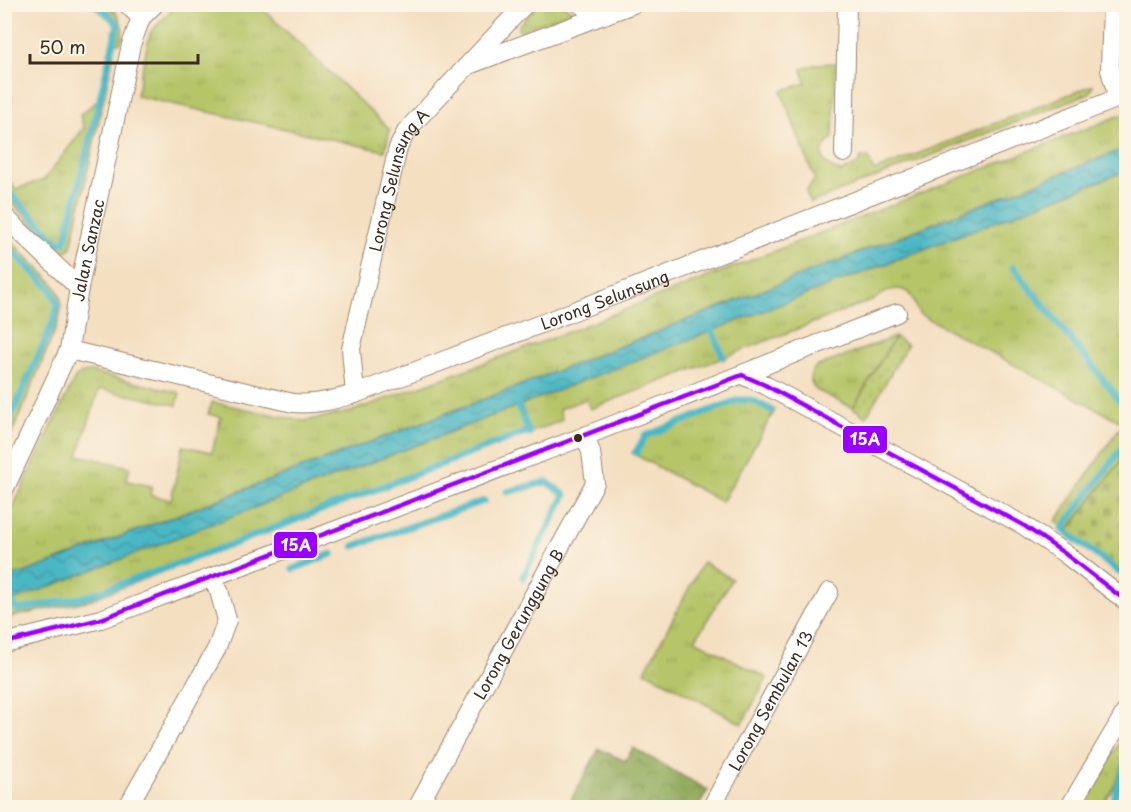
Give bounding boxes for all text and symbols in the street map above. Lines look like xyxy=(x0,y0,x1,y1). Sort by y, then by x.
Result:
scale bar xyxy=(30,27,198,65)
text: 50 m xyxy=(39,33,86,60)
street label: Lorong Selunsung A xyxy=(362,102,434,254)
street label: Jalan Sanzac xyxy=(65,197,110,303)
street label: Lorong Selunsung xyxy=(537,263,672,335)
line badge: 15A xyxy=(842,425,888,454)
text: 15A xyxy=(850,426,881,450)
unlabelled marker xyxy=(572,432,584,444)
line badge: 15A xyxy=(273,531,318,559)
text: 15A xyxy=(281,532,312,556)
street label: Lorong Gerunggung B xyxy=(467,544,569,703)
street label: Lorong Sembulan 13 xyxy=(722,626,818,775)

